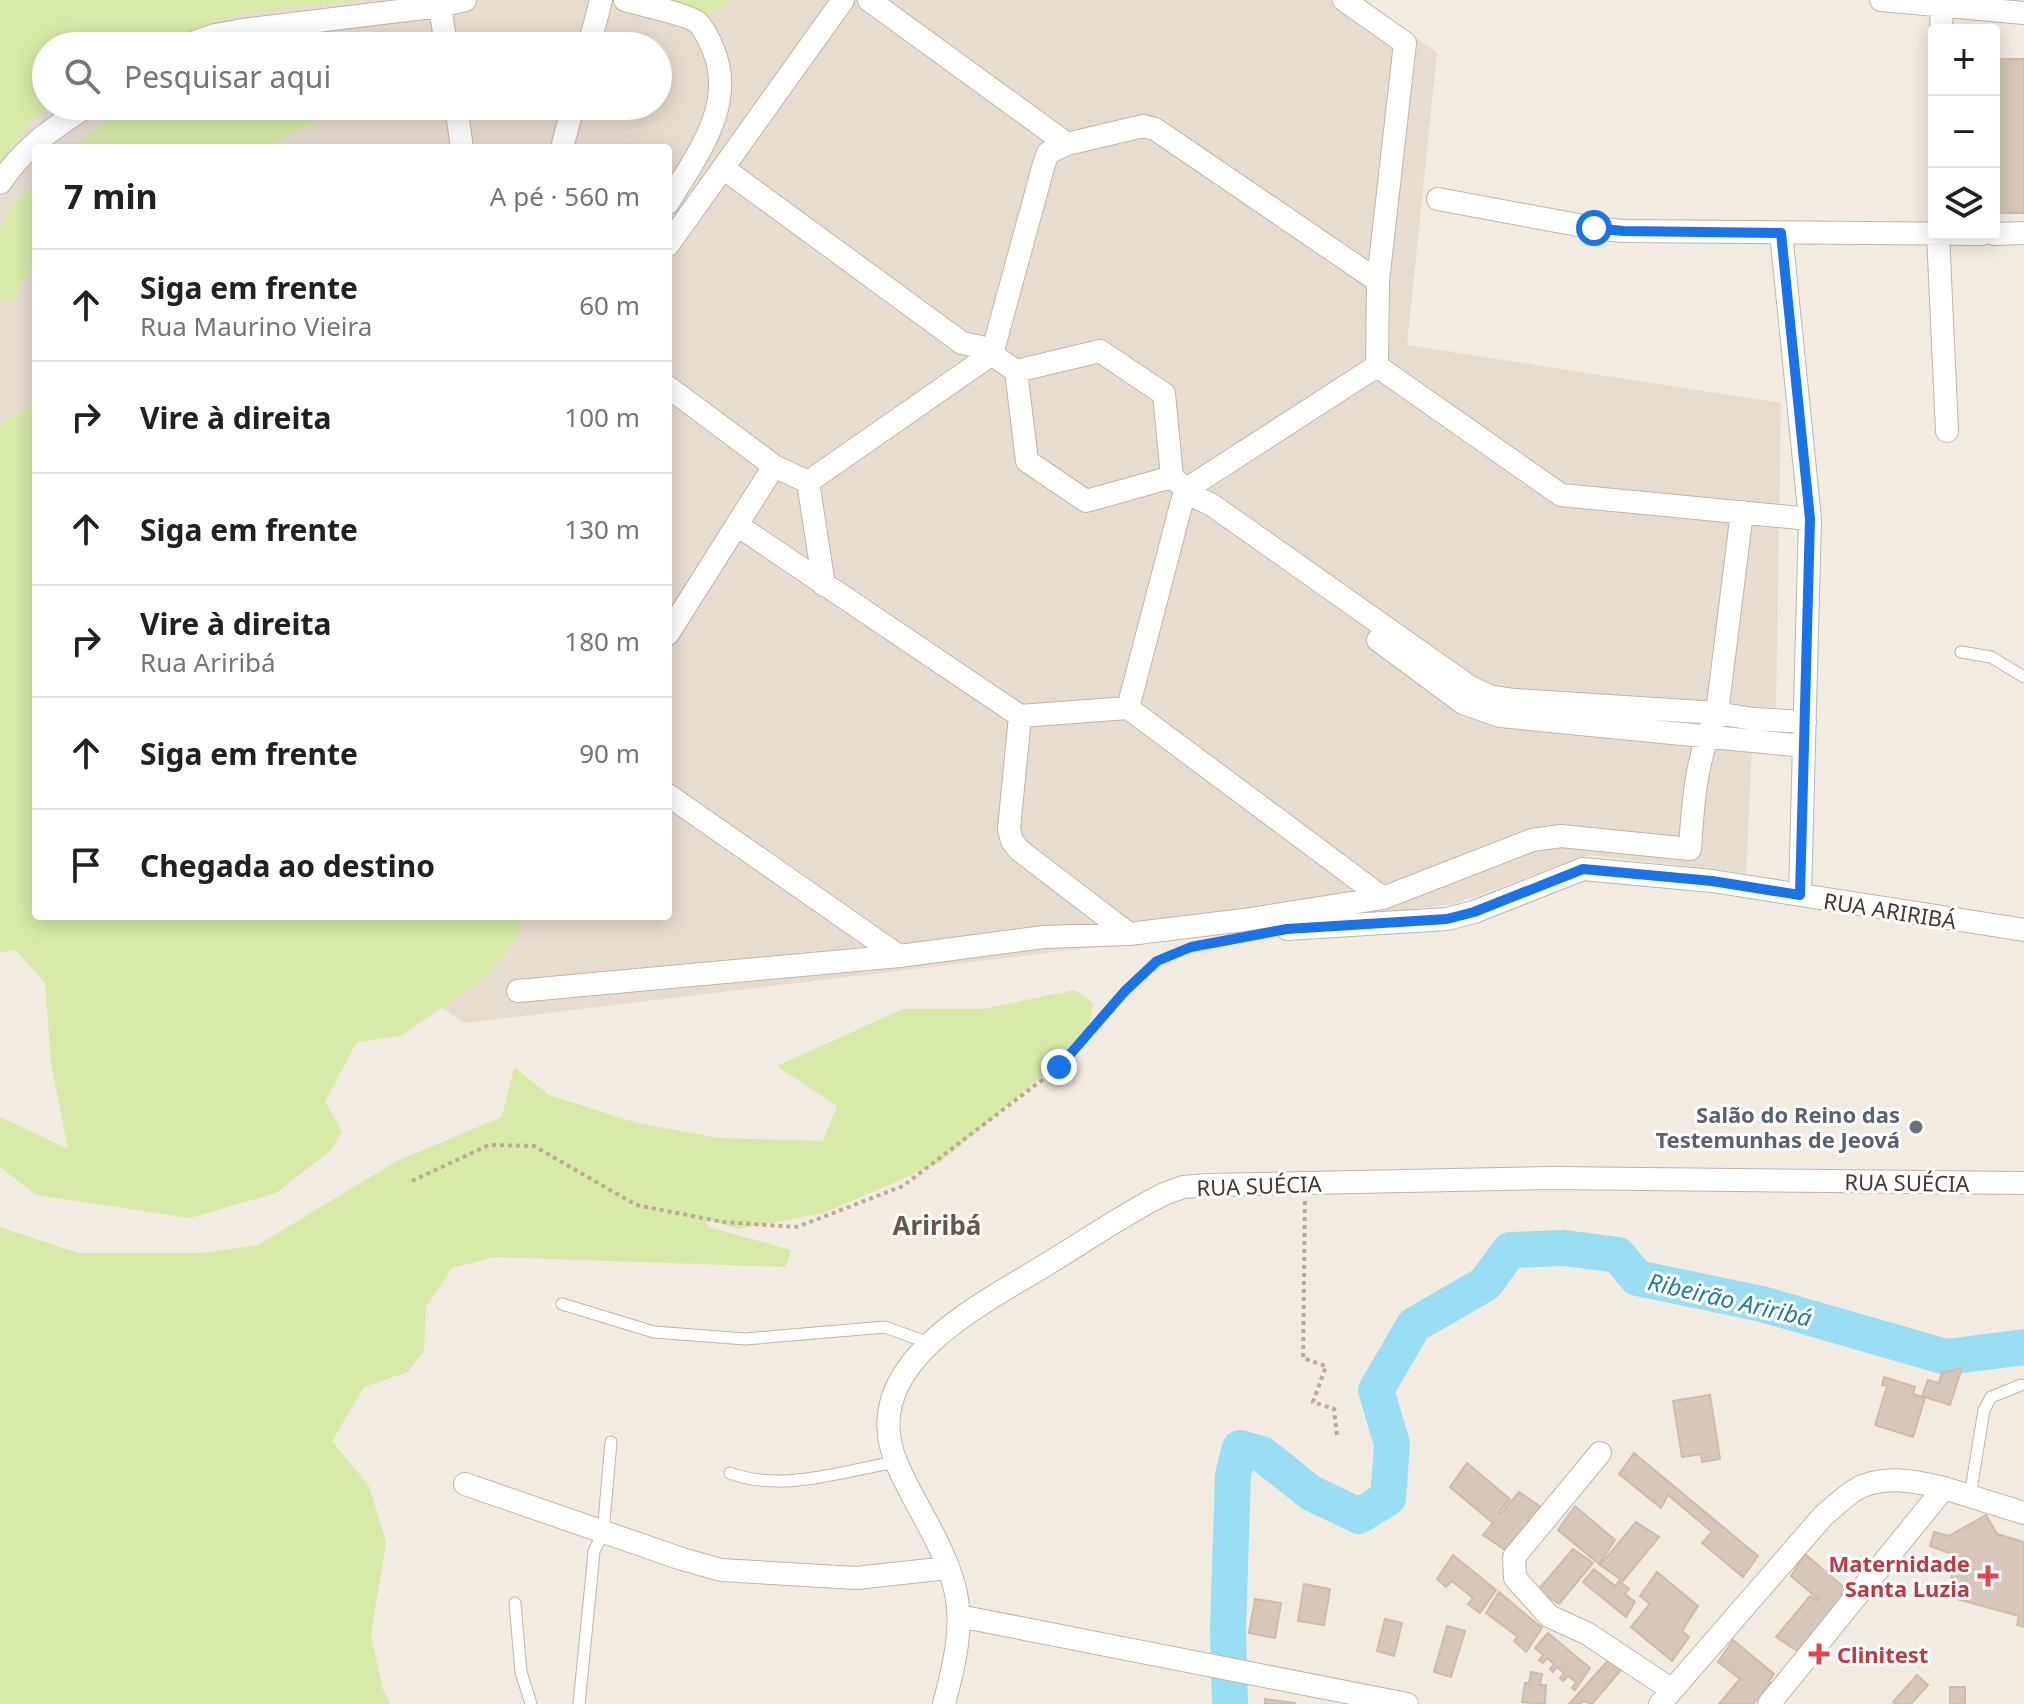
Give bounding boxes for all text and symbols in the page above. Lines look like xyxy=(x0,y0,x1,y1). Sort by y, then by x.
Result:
map controls xyxy=(1928,24,2000,240)
button: + xyxy=(1928,24,2000,96)
search box xyxy=(32,32,672,120)
icon: search xyxy=(60,54,104,98)
text: Pesquisar aqui xyxy=(124,56,331,97)
button: − xyxy=(1928,96,2000,168)
button: layers xyxy=(1928,168,2000,240)
text: 7 min xyxy=(64,173,158,219)
text: A pé · 560 m xyxy=(490,178,640,214)
route start xyxy=(1576,210,1612,246)
text: Siga em frente xyxy=(140,267,358,308)
icon: ahead xyxy=(64,283,108,327)
text: 60 m xyxy=(579,287,640,323)
text: Rua Maurino Vieira xyxy=(140,308,372,344)
icon: right xyxy=(64,395,108,439)
text: Vire à direita xyxy=(140,397,331,438)
text: 100 m xyxy=(564,399,640,435)
icon: ahead xyxy=(64,507,108,551)
text: Siga em frente xyxy=(140,509,358,550)
text: 130 m xyxy=(564,511,640,547)
text: Vire à direita xyxy=(140,603,331,644)
icon: right xyxy=(64,619,108,663)
text: 180 m xyxy=(564,623,640,659)
text: Rua Ariribá xyxy=(140,644,276,680)
icon: ahead xyxy=(64,731,108,775)
text: Siga em frente xyxy=(140,733,358,774)
text: 90 m xyxy=(579,735,640,771)
icon: arrive xyxy=(64,843,108,887)
text: Chegada ao destino xyxy=(140,845,435,886)
street label: RUA ARIRIBÁ xyxy=(1821,885,1959,935)
route end xyxy=(1041,1049,1077,1085)
place label: Salão do Reino das Testemunhas de Jeová xyxy=(1655,1099,1900,1154)
marker: Salão do Reino das Testemunhas de Jeová xyxy=(1907,1118,1925,1136)
street label: RUA SUÉCIA xyxy=(1844,1166,1971,1198)
street label: RUA SUÉCIA xyxy=(1196,1168,1323,1202)
district label: Ariribá xyxy=(893,1207,981,1243)
water label: Ribeirão Ariribá xyxy=(1645,1264,1815,1334)
place label: Maternidade Santa Luzia xyxy=(1829,1548,1970,1603)
marker: Maternidade Santa Luzia xyxy=(1977,1565,1999,1587)
place label: Clinitest xyxy=(1837,1639,1928,1669)
marker: Clinitest xyxy=(1808,1643,1830,1665)

